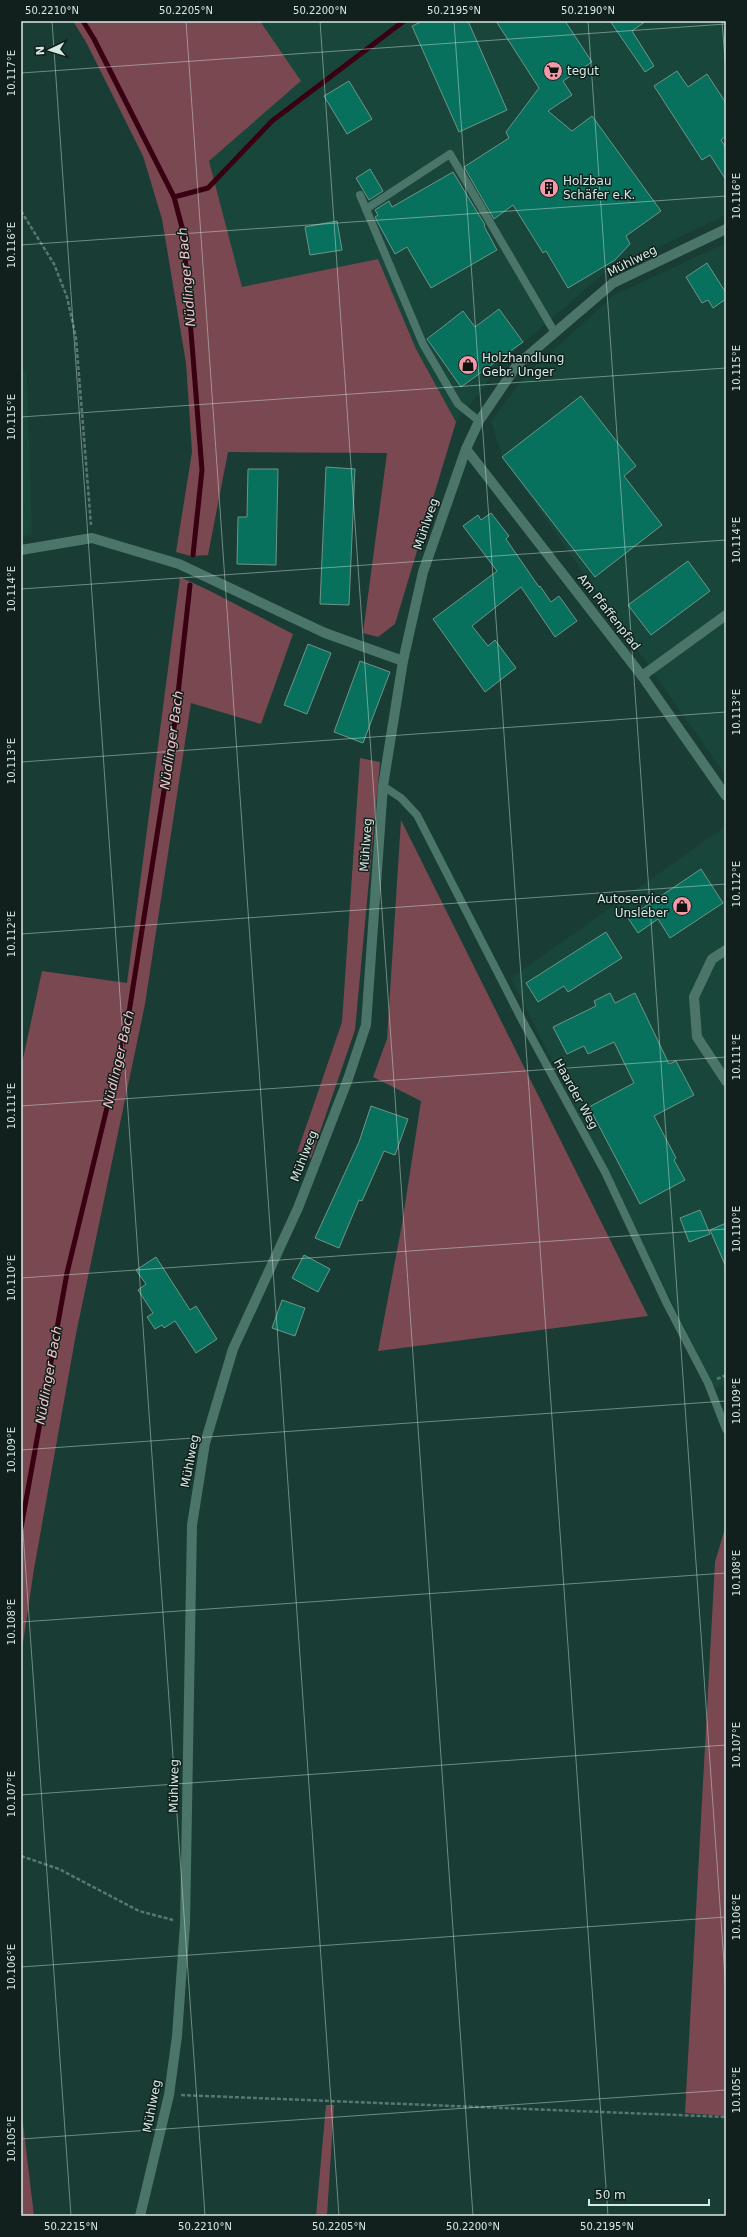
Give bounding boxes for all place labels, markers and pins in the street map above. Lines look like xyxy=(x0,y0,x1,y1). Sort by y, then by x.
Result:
supermarket icon: tegut xyxy=(542,60,564,82)
place label: tegut xyxy=(567,64,599,78)
place label: Holzbau Schäfer e.K. xyxy=(563,174,635,202)
building icon: Holzbau Schäfer e.K. xyxy=(538,177,560,199)
place label: Holzhandlung Gebr. Unger xyxy=(482,351,564,379)
shop icon: Holzhandlung Gebr. Unger xyxy=(457,354,479,376)
place label: Autoservice Unsleber xyxy=(597,892,668,920)
shop icon: Autoservice Unsleber xyxy=(671,895,693,917)

